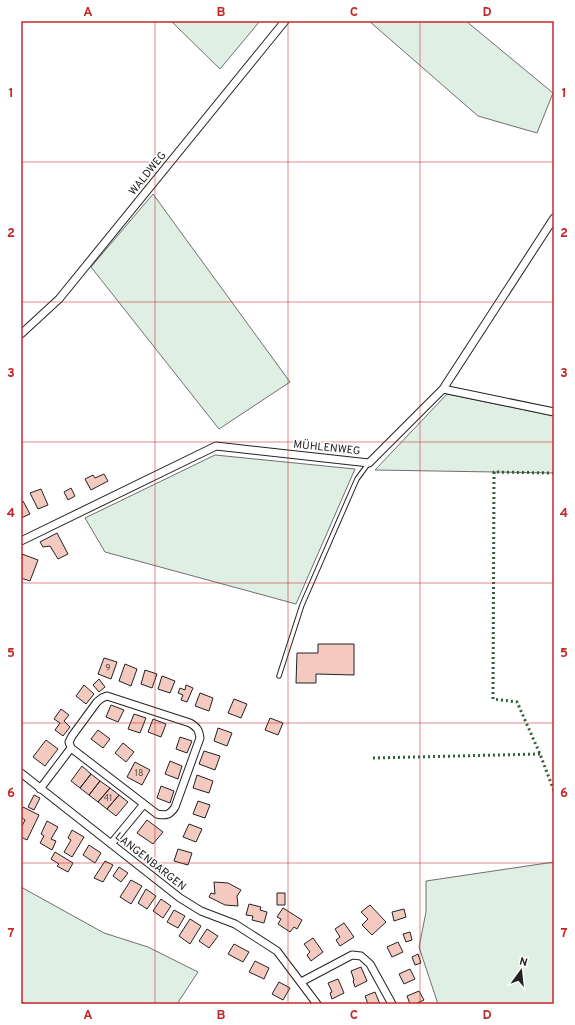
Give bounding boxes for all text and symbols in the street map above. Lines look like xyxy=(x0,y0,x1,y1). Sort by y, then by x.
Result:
text: A xyxy=(83,5,93,21)
text: B xyxy=(217,5,226,21)
text: C xyxy=(350,5,358,21)
text: D xyxy=(482,5,492,21)
text: 1 xyxy=(8,86,14,102)
text: 1 xyxy=(561,86,567,102)
street label: WALDWEG xyxy=(126,149,170,198)
text: 2 xyxy=(7,226,15,242)
text: 2 xyxy=(560,226,568,242)
text: 3 xyxy=(7,366,15,382)
text: 3 xyxy=(560,366,568,382)
street label: MÜHLENWEG xyxy=(293,437,361,458)
text: 4 xyxy=(7,506,15,522)
text: 4 xyxy=(560,506,568,522)
text: 5 xyxy=(7,646,15,662)
text: 5 xyxy=(560,646,568,662)
house number: 9 xyxy=(105,663,111,674)
house number: 18 xyxy=(135,768,143,779)
text: 6 xyxy=(7,786,15,802)
text: 6 xyxy=(560,786,568,802)
house number: 41 xyxy=(104,793,112,804)
street label: LANGENBARGEN xyxy=(112,830,189,894)
text: 7 xyxy=(8,926,15,942)
text: 7 xyxy=(561,926,568,942)
north arrow xyxy=(501,951,541,991)
text: N xyxy=(518,955,529,970)
text: A xyxy=(83,1008,93,1024)
text: B xyxy=(217,1008,226,1024)
text: C xyxy=(350,1008,358,1024)
text: D xyxy=(482,1008,492,1024)

